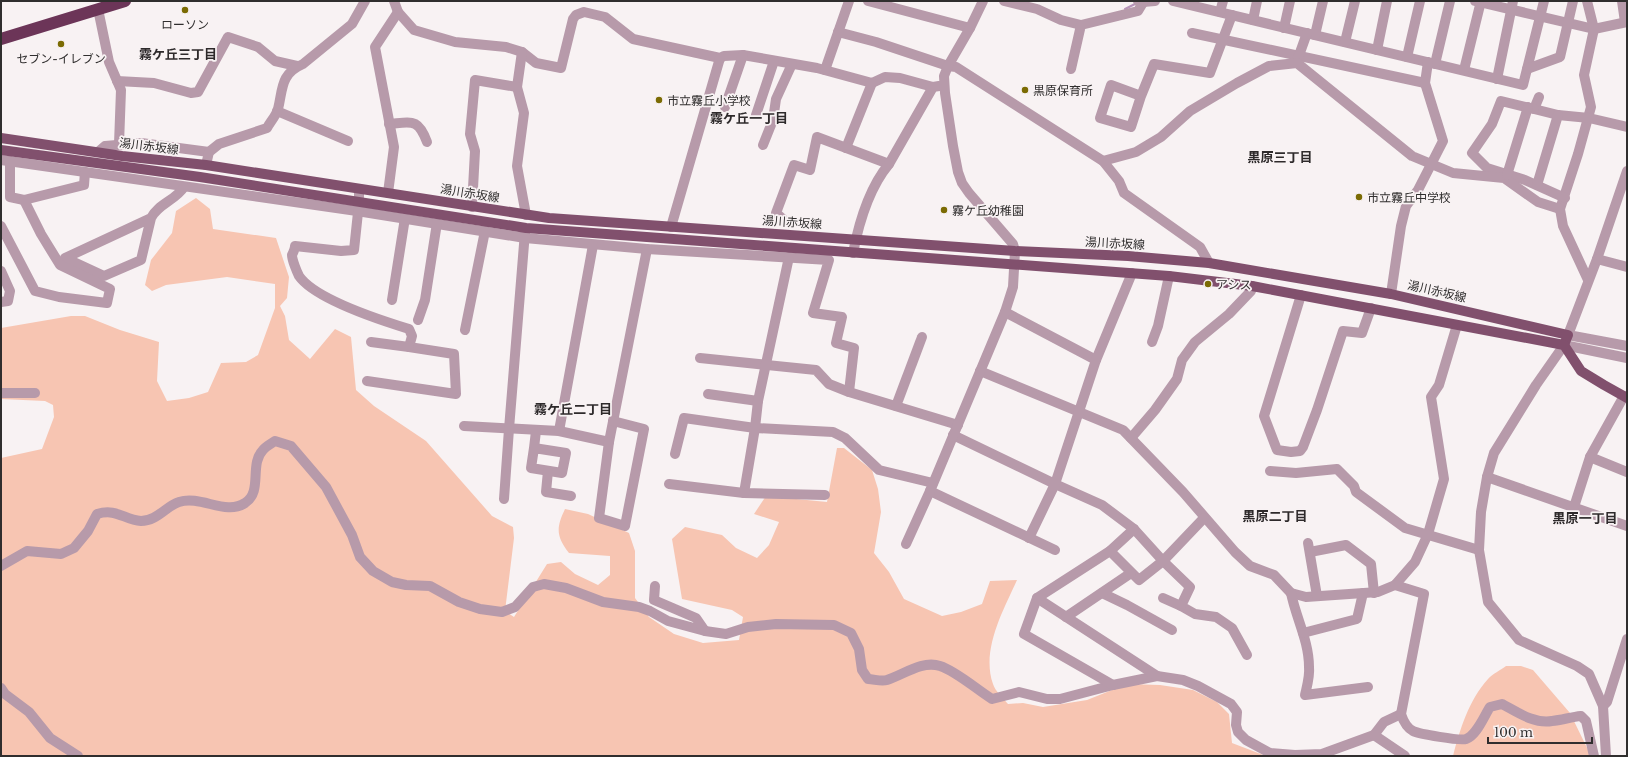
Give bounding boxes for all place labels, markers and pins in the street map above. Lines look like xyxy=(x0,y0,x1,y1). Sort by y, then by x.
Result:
marker: ローソン xyxy=(180,5,190,15)
place label: ローソン xyxy=(161,17,209,32)
marker: セブン-イレブン xyxy=(56,39,66,49)
place label: セブン-イレブン xyxy=(16,51,106,66)
place label: 黒原保育所 xyxy=(1033,83,1093,98)
marker: 黒原保育所 xyxy=(1020,85,1030,95)
place label: 市立霧丘小学校 xyxy=(667,93,751,108)
marker: 市立霧丘小学校 xyxy=(654,95,664,105)
place label: 市立霧丘中学校 xyxy=(1367,190,1451,205)
marker: 市立霧丘中学校 xyxy=(1354,192,1364,202)
place label: 霧ケ丘幼稚園 xyxy=(952,203,1024,218)
marker: 霧ケ丘幼稚園 xyxy=(939,205,949,215)
place label: アシス xyxy=(1216,277,1252,292)
marker: アシス xyxy=(1203,279,1213,289)

